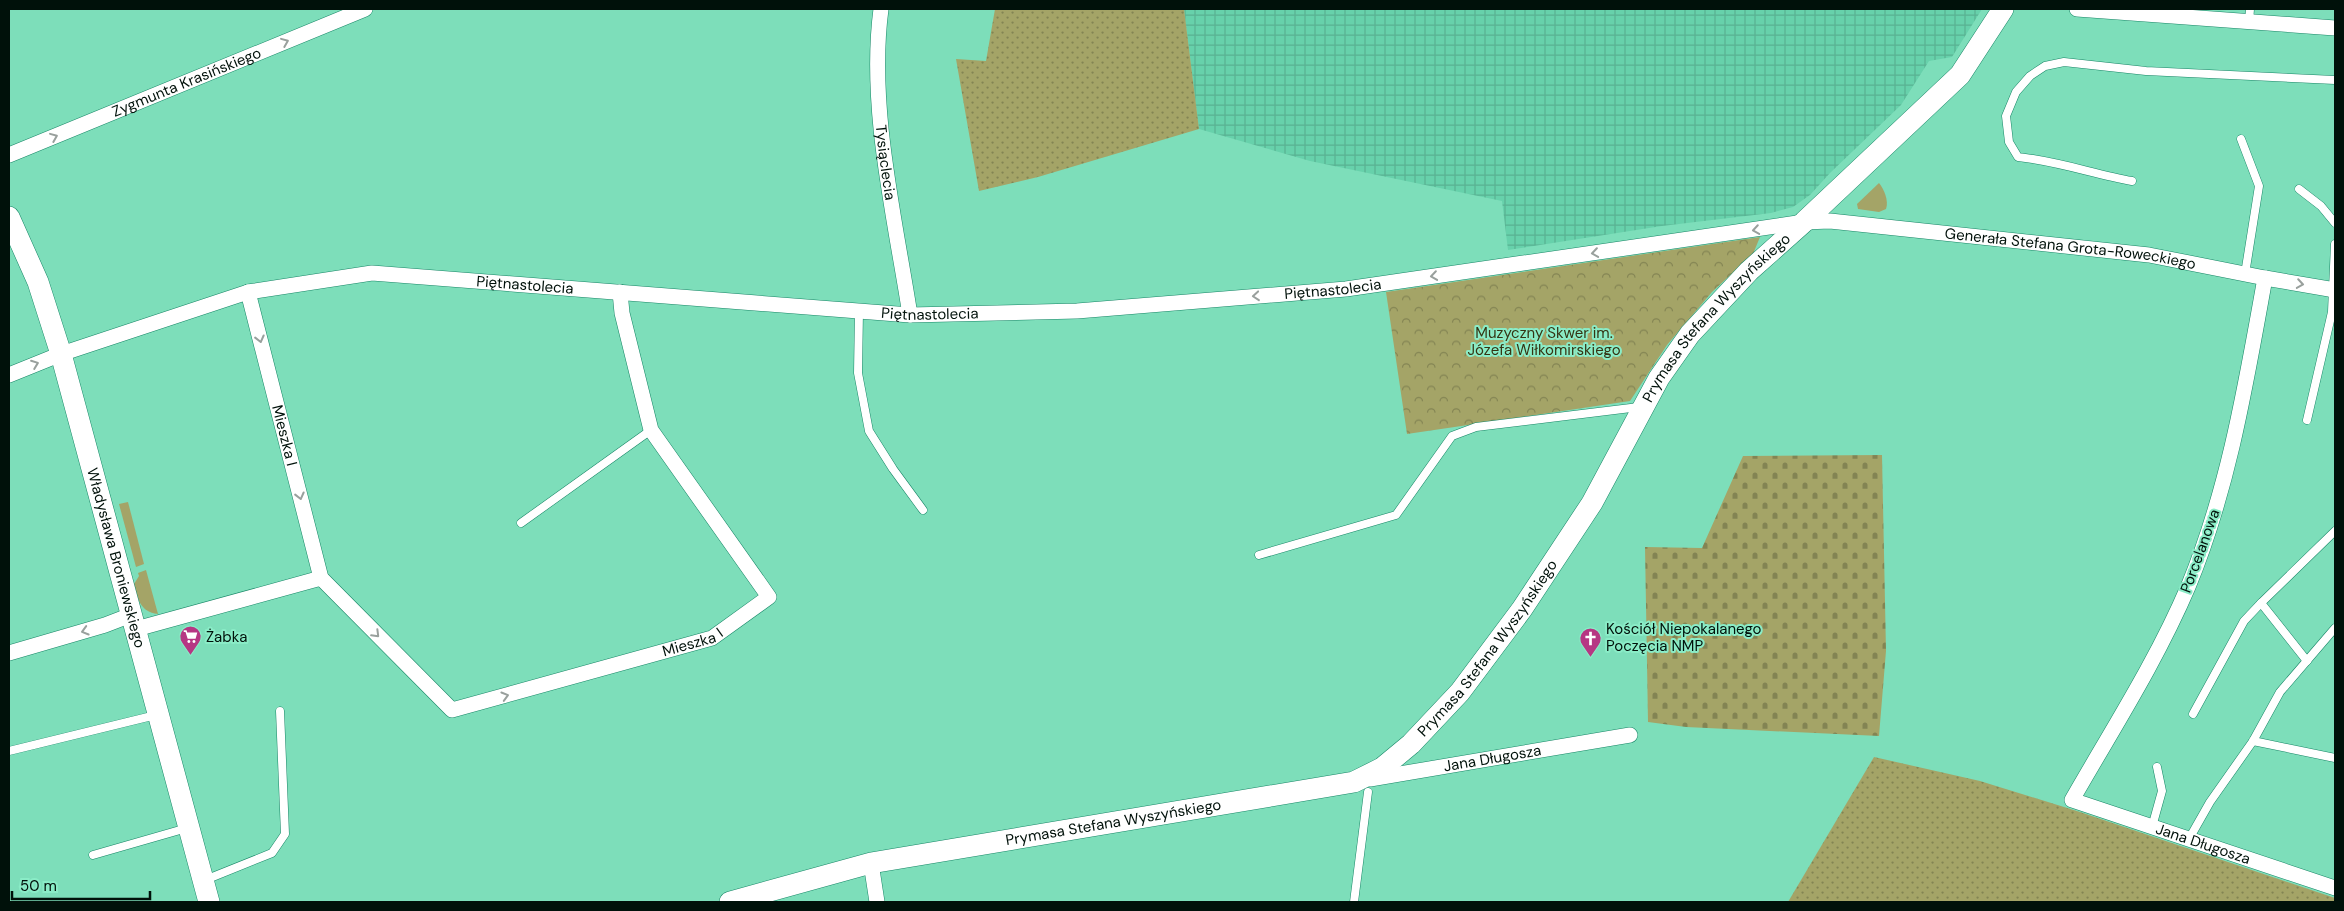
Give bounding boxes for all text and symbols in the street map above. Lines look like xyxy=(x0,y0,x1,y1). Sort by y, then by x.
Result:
one-way arrow xyxy=(280,37,289,48)
street label: Zygmunta Krasińskiego xyxy=(109,43,264,122)
street label: Tysiąclecia xyxy=(871,124,900,202)
one-way arrow xyxy=(49,132,58,143)
street label: Generała Stefana Grota-Roweckiego xyxy=(1944,223,2198,274)
one-way arrow xyxy=(1752,224,1761,234)
street label: Prymasa Stefana Wyszyńskiego xyxy=(1638,229,1795,406)
one-way arrow xyxy=(1591,247,1599,258)
one-way arrow xyxy=(1430,270,1438,281)
street label: Piętnastolecia xyxy=(476,271,574,299)
street label: Piętnastolecia xyxy=(1284,274,1383,304)
one-way arrow xyxy=(2296,279,2304,289)
one-way arrow xyxy=(1251,291,1259,302)
street label: Piętnastolecia xyxy=(880,303,979,325)
park label: Muzyczny Skwer im. Józefa Wiłkomirskiego xyxy=(1467,323,1621,360)
one-way arrow xyxy=(255,334,265,342)
one-way arrow xyxy=(30,360,39,370)
street label: Mieszka I xyxy=(267,403,302,468)
street label: Władysława Broniewskiego xyxy=(82,466,150,650)
one-way arrow xyxy=(295,492,305,500)
street label: Porcelanowa xyxy=(2176,506,2224,596)
street label: Prymasa Stefana Wyszyńskiego xyxy=(1413,556,1562,741)
place label: Kościół Niepokalanego Poczęcia NMP xyxy=(1606,619,1762,656)
street label: Mieszka I xyxy=(660,623,727,661)
one-way arrow xyxy=(81,625,90,635)
supermarket icon: Żabka xyxy=(178,625,202,656)
church icon: Kościół Niepokalanego Poczęcia NMP xyxy=(1578,626,1602,657)
place label: Żabka xyxy=(206,627,247,647)
one-way arrow xyxy=(370,628,379,637)
one-way arrow xyxy=(500,691,508,701)
street label: Jana Długosza xyxy=(1442,740,1543,776)
street label: Prymasa Stefana Wyszyńskiego xyxy=(1004,794,1223,850)
street label: Jana Długosza xyxy=(2153,819,2253,869)
scale bar xyxy=(12,868,150,900)
text: 50 m xyxy=(20,876,57,896)

